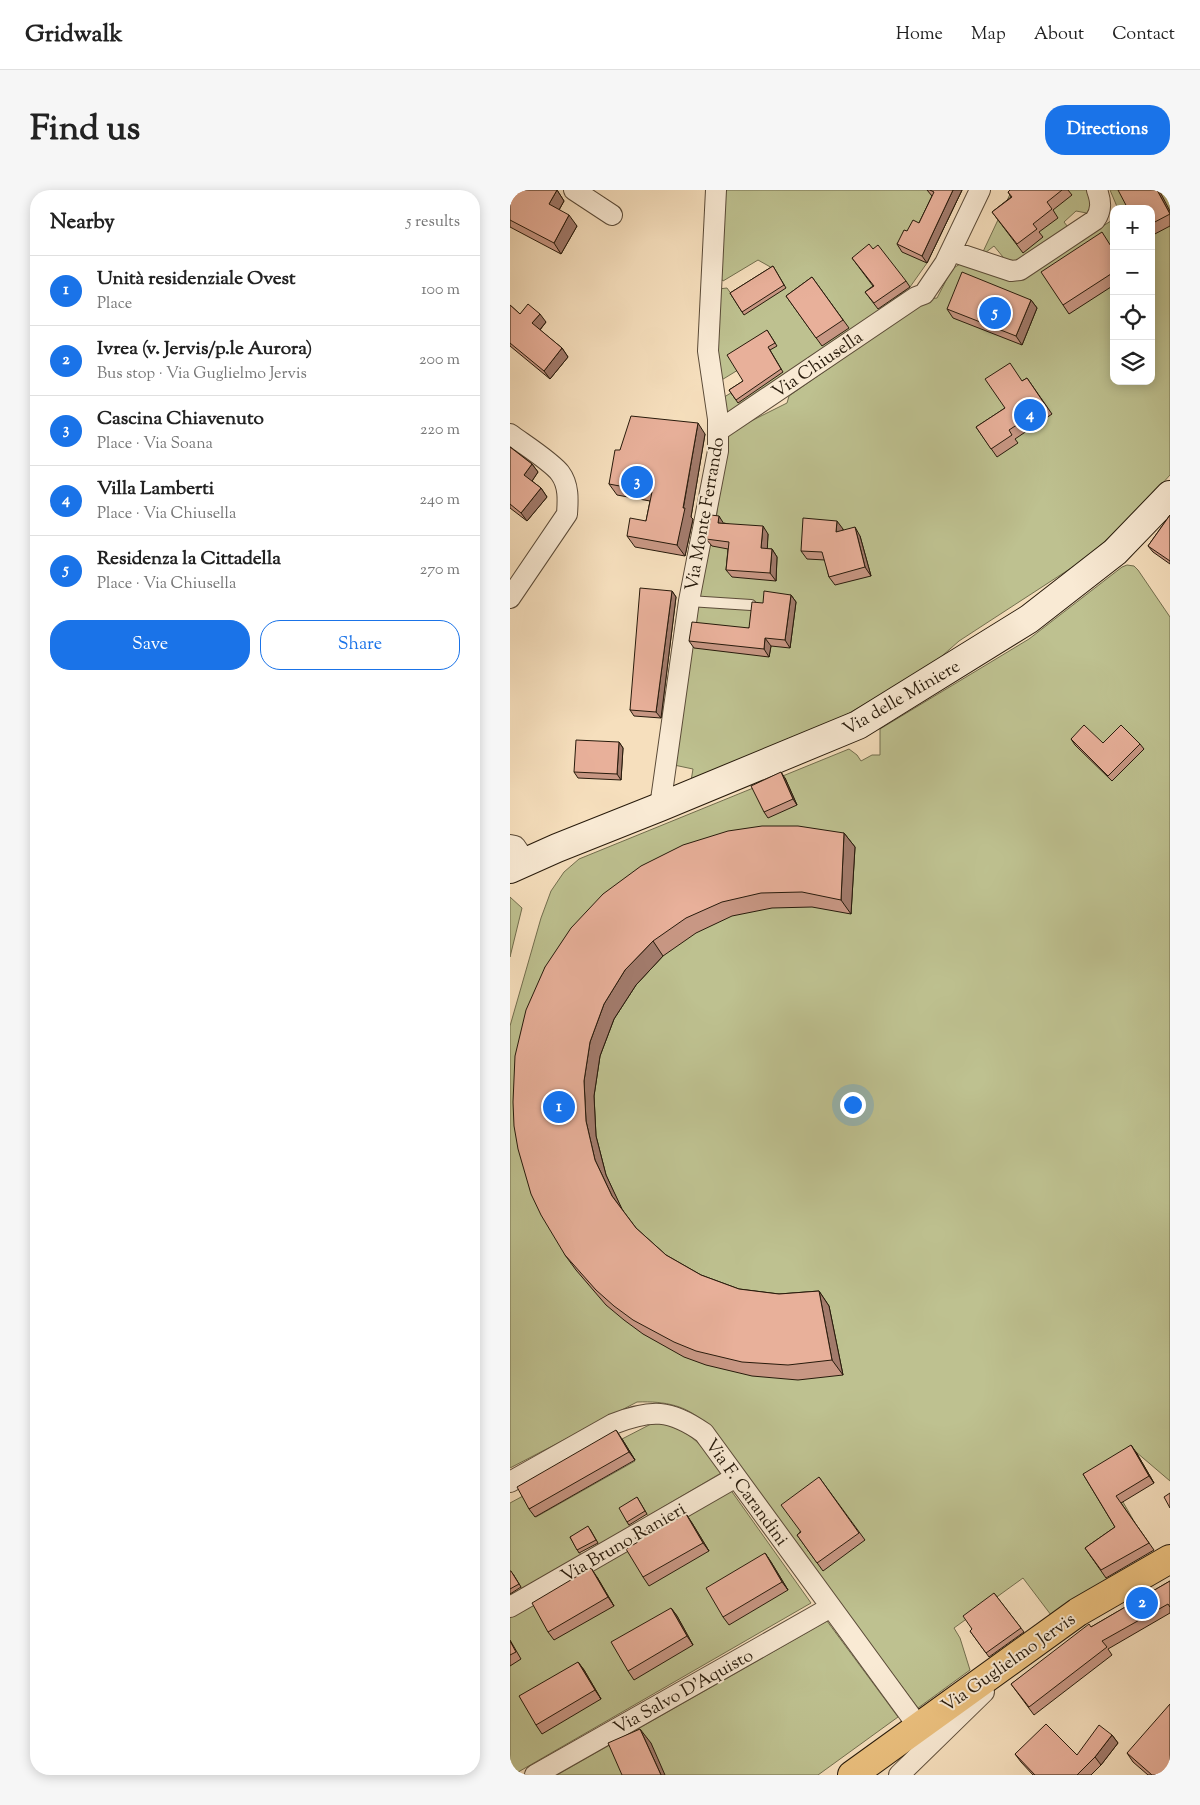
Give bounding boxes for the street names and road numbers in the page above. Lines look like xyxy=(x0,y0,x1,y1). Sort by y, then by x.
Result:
street label: Via Chiusella xyxy=(767,326,869,406)
street label: Via Monte Ferrando xyxy=(680,435,732,593)
street label: Via delle Miniere xyxy=(838,654,966,743)
street label: Via F. Carandini xyxy=(697,1434,793,1552)
street label: Via Bruno Ranieri xyxy=(557,1497,691,1590)
street label: Via Guglielmo Jervis xyxy=(937,1608,1081,1720)
street label: Via Salvo D'Aquisto xyxy=(609,1643,759,1742)

